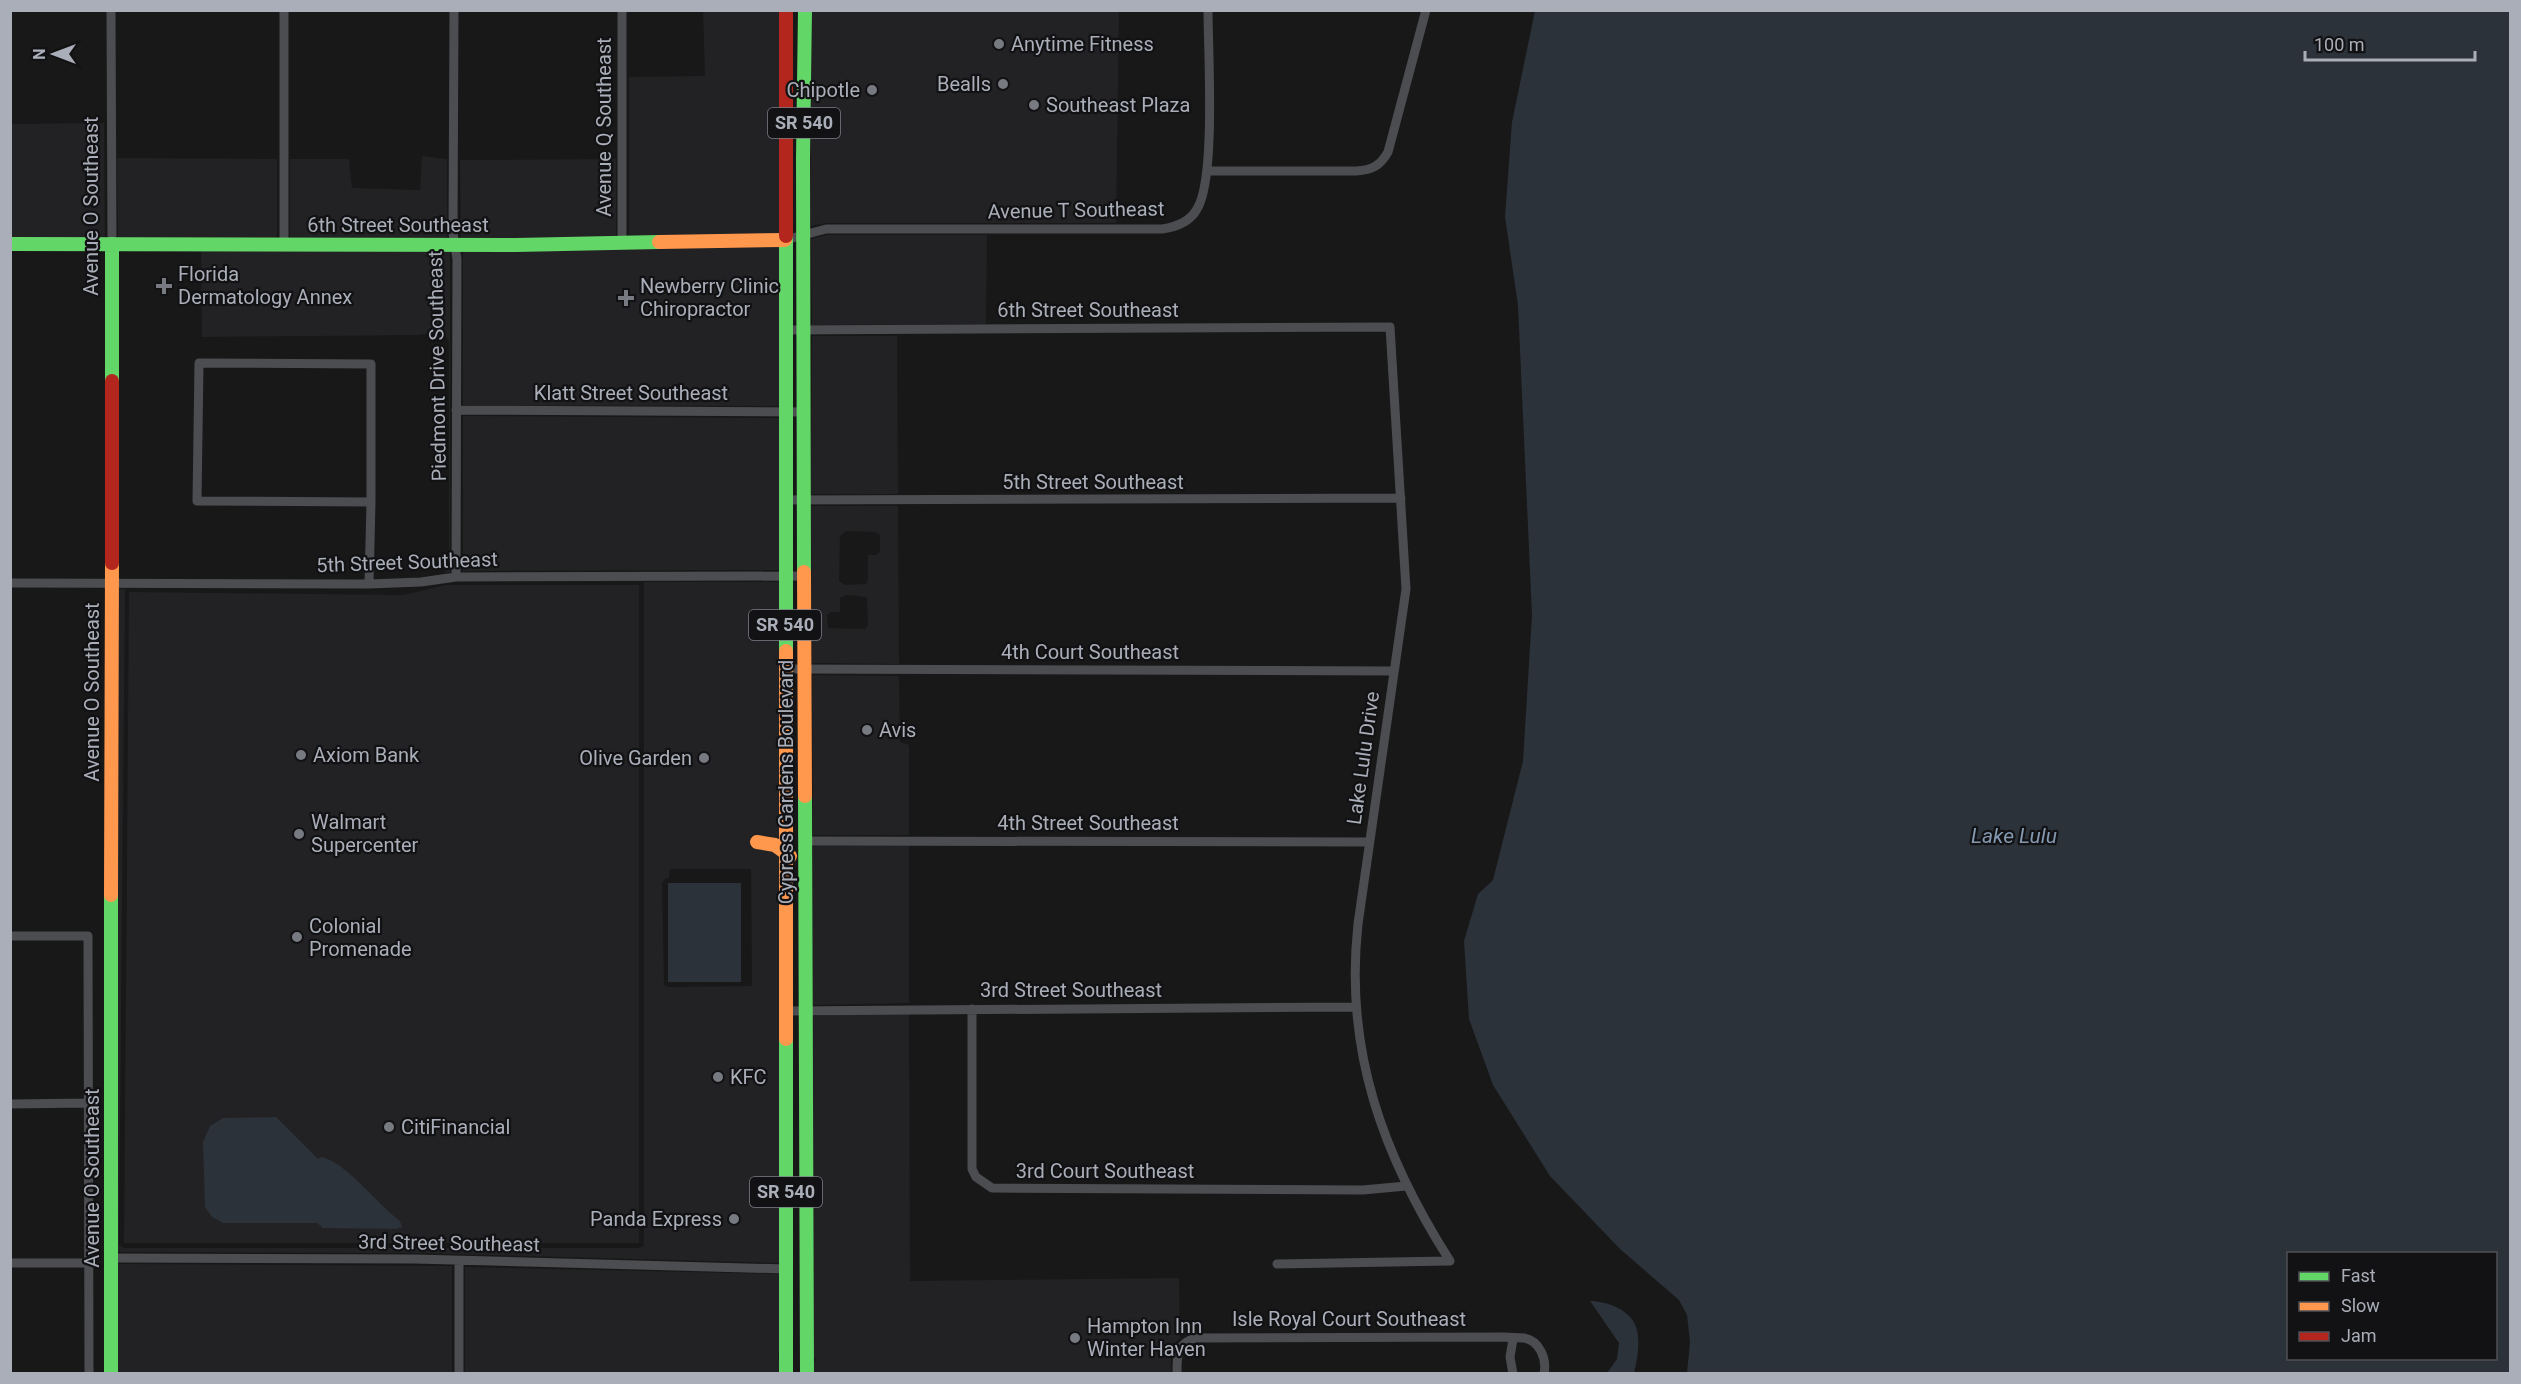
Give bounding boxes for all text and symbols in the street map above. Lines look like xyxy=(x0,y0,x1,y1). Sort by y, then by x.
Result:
north arrow xyxy=(24,24,84,84)
scale bar xyxy=(2305,24,2474,62)
place label: Anytime Fitness xyxy=(1011,32,1154,56)
text: 100 m xyxy=(2314,34,2365,55)
street label: Avenue Q Southeast xyxy=(592,37,616,217)
marker: Anytime Fitness xyxy=(992,37,1006,51)
text: N xyxy=(30,48,49,60)
place label: Bealls xyxy=(937,72,991,96)
marker: Bealls xyxy=(996,77,1010,91)
place label: Chipotle xyxy=(786,78,860,102)
marker: Chipotle xyxy=(865,83,879,97)
place label: Southeast Plaza xyxy=(1046,93,1190,117)
marker: Southeast Plaza xyxy=(1027,98,1041,112)
road number: SR 540 xyxy=(768,108,840,138)
street label: Avenue O Southeast xyxy=(79,116,103,296)
street label: Avenue T Southeast xyxy=(987,196,1165,224)
street label: 6th Street Southeast xyxy=(307,213,489,237)
street label: Piedmont Drive Southeast xyxy=(423,250,451,482)
place label: Florida Dermatology Annex xyxy=(178,262,352,309)
place label: Newberry Clinic Chiropractor xyxy=(640,274,779,321)
marker: Florida Dermatology Annex xyxy=(155,277,173,295)
marker: Newberry Clinic Chiropractor xyxy=(617,289,635,307)
street label: 6th Street Southeast xyxy=(997,298,1179,322)
street label: Klatt Street Southeast xyxy=(534,381,728,405)
street label: 5th Street Southeast xyxy=(1002,470,1184,494)
street label: 5th Street Southeast xyxy=(316,547,498,577)
street label: Avenue O Southeast xyxy=(80,602,104,782)
road number: SR 540 xyxy=(749,610,821,640)
street label: 4th Court Southeast xyxy=(1001,640,1179,664)
street label: Cypress Gardens Boulevard xyxy=(774,660,798,904)
street label: Lake Lulu Drive xyxy=(1342,690,1384,826)
place label: Avis xyxy=(879,718,916,742)
marker: Avis xyxy=(860,723,874,737)
place label: Axiom Bank xyxy=(313,743,420,767)
place label: Olive Garden xyxy=(579,746,692,770)
marker: Axiom Bank xyxy=(294,748,308,762)
marker: Olive Garden xyxy=(697,751,711,765)
place label: Walmart Supercenter xyxy=(311,810,419,857)
street label: 4th Street Southeast xyxy=(997,811,1179,835)
water label: Lake Lulu xyxy=(1971,824,2057,848)
marker: Walmart Supercenter xyxy=(292,827,306,841)
place label: Colonial Promenade xyxy=(309,914,412,961)
marker: Colonial Promenade xyxy=(290,930,304,944)
street label: 3rd Street Southeast xyxy=(980,978,1162,1002)
place label: KFC xyxy=(730,1065,767,1089)
marker: KFC xyxy=(711,1070,725,1084)
street label: Avenue O Southeast xyxy=(80,1088,104,1268)
place label: CitiFinancial xyxy=(401,1115,510,1139)
marker: CitiFinancial xyxy=(382,1120,396,1134)
street label: 3rd Court Southeast xyxy=(1016,1159,1194,1183)
road number: SR 540 xyxy=(750,1177,822,1207)
place label: Panda Express xyxy=(590,1207,722,1231)
marker: Panda Express xyxy=(727,1212,741,1226)
street label: 3rd Street Southeast xyxy=(358,1229,540,1257)
legend xyxy=(2287,1252,2497,1360)
text: Fast xyxy=(2341,1265,2376,1286)
text: Slow xyxy=(2341,1295,2380,1316)
street label: Isle Royal Court Southeast xyxy=(1232,1307,1466,1331)
place label: Hampton Inn Winter Haven xyxy=(1087,1314,1206,1361)
text: Jam xyxy=(2341,1325,2377,1346)
marker: Hampton Inn Winter Haven xyxy=(1068,1331,1082,1345)

